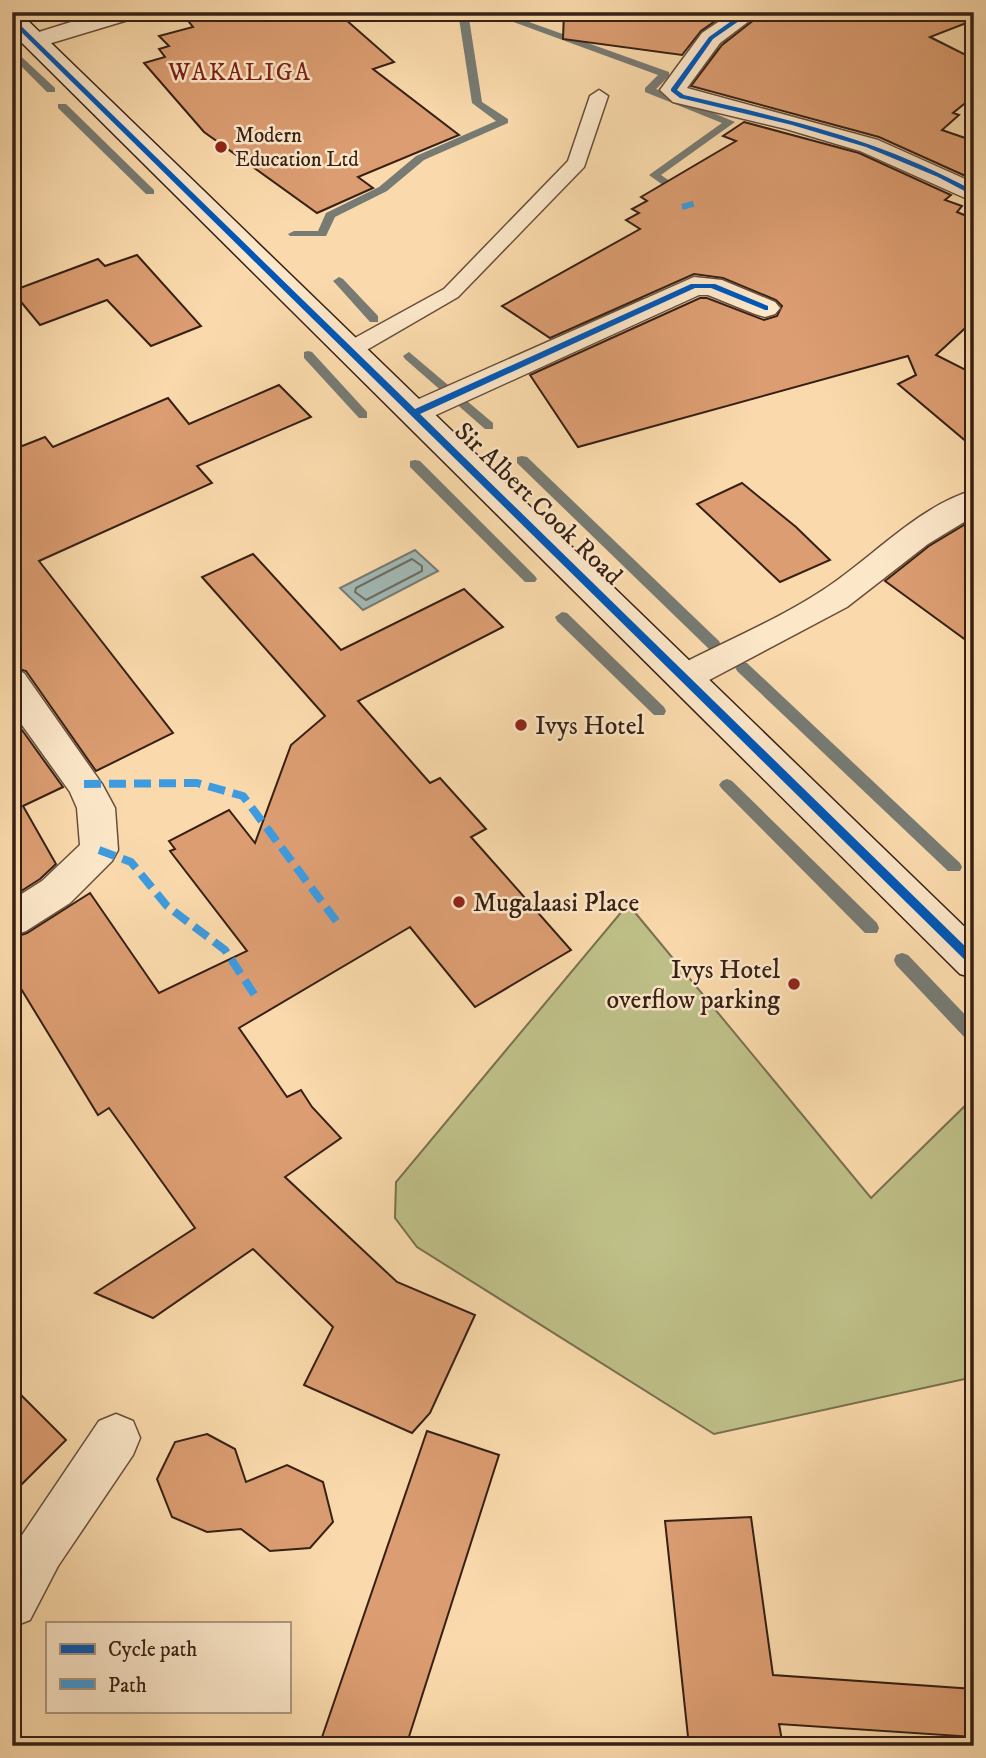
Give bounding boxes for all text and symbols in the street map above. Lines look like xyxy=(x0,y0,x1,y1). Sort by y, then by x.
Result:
district label: WAKALIGA xyxy=(167,58,312,88)
place label: Modern Education Ltd xyxy=(235,123,359,173)
marker: Modern Education Ltd xyxy=(213,139,229,155)
street label: Sir Albert Cook Road xyxy=(447,415,629,593)
place label: Ivys Hotel xyxy=(535,710,644,743)
marker: Ivys Hotel xyxy=(513,717,529,733)
place label: Mugalaasi Place xyxy=(473,887,639,920)
marker: Mugalaasi Place xyxy=(451,894,467,910)
place label: Ivys Hotel overflow parking xyxy=(607,954,780,1017)
marker: Ivys Hotel overflow parking xyxy=(786,976,802,992)
legend xyxy=(46,1622,290,1712)
text: Cycle path xyxy=(108,1637,197,1663)
text: Path xyxy=(108,1673,147,1699)

